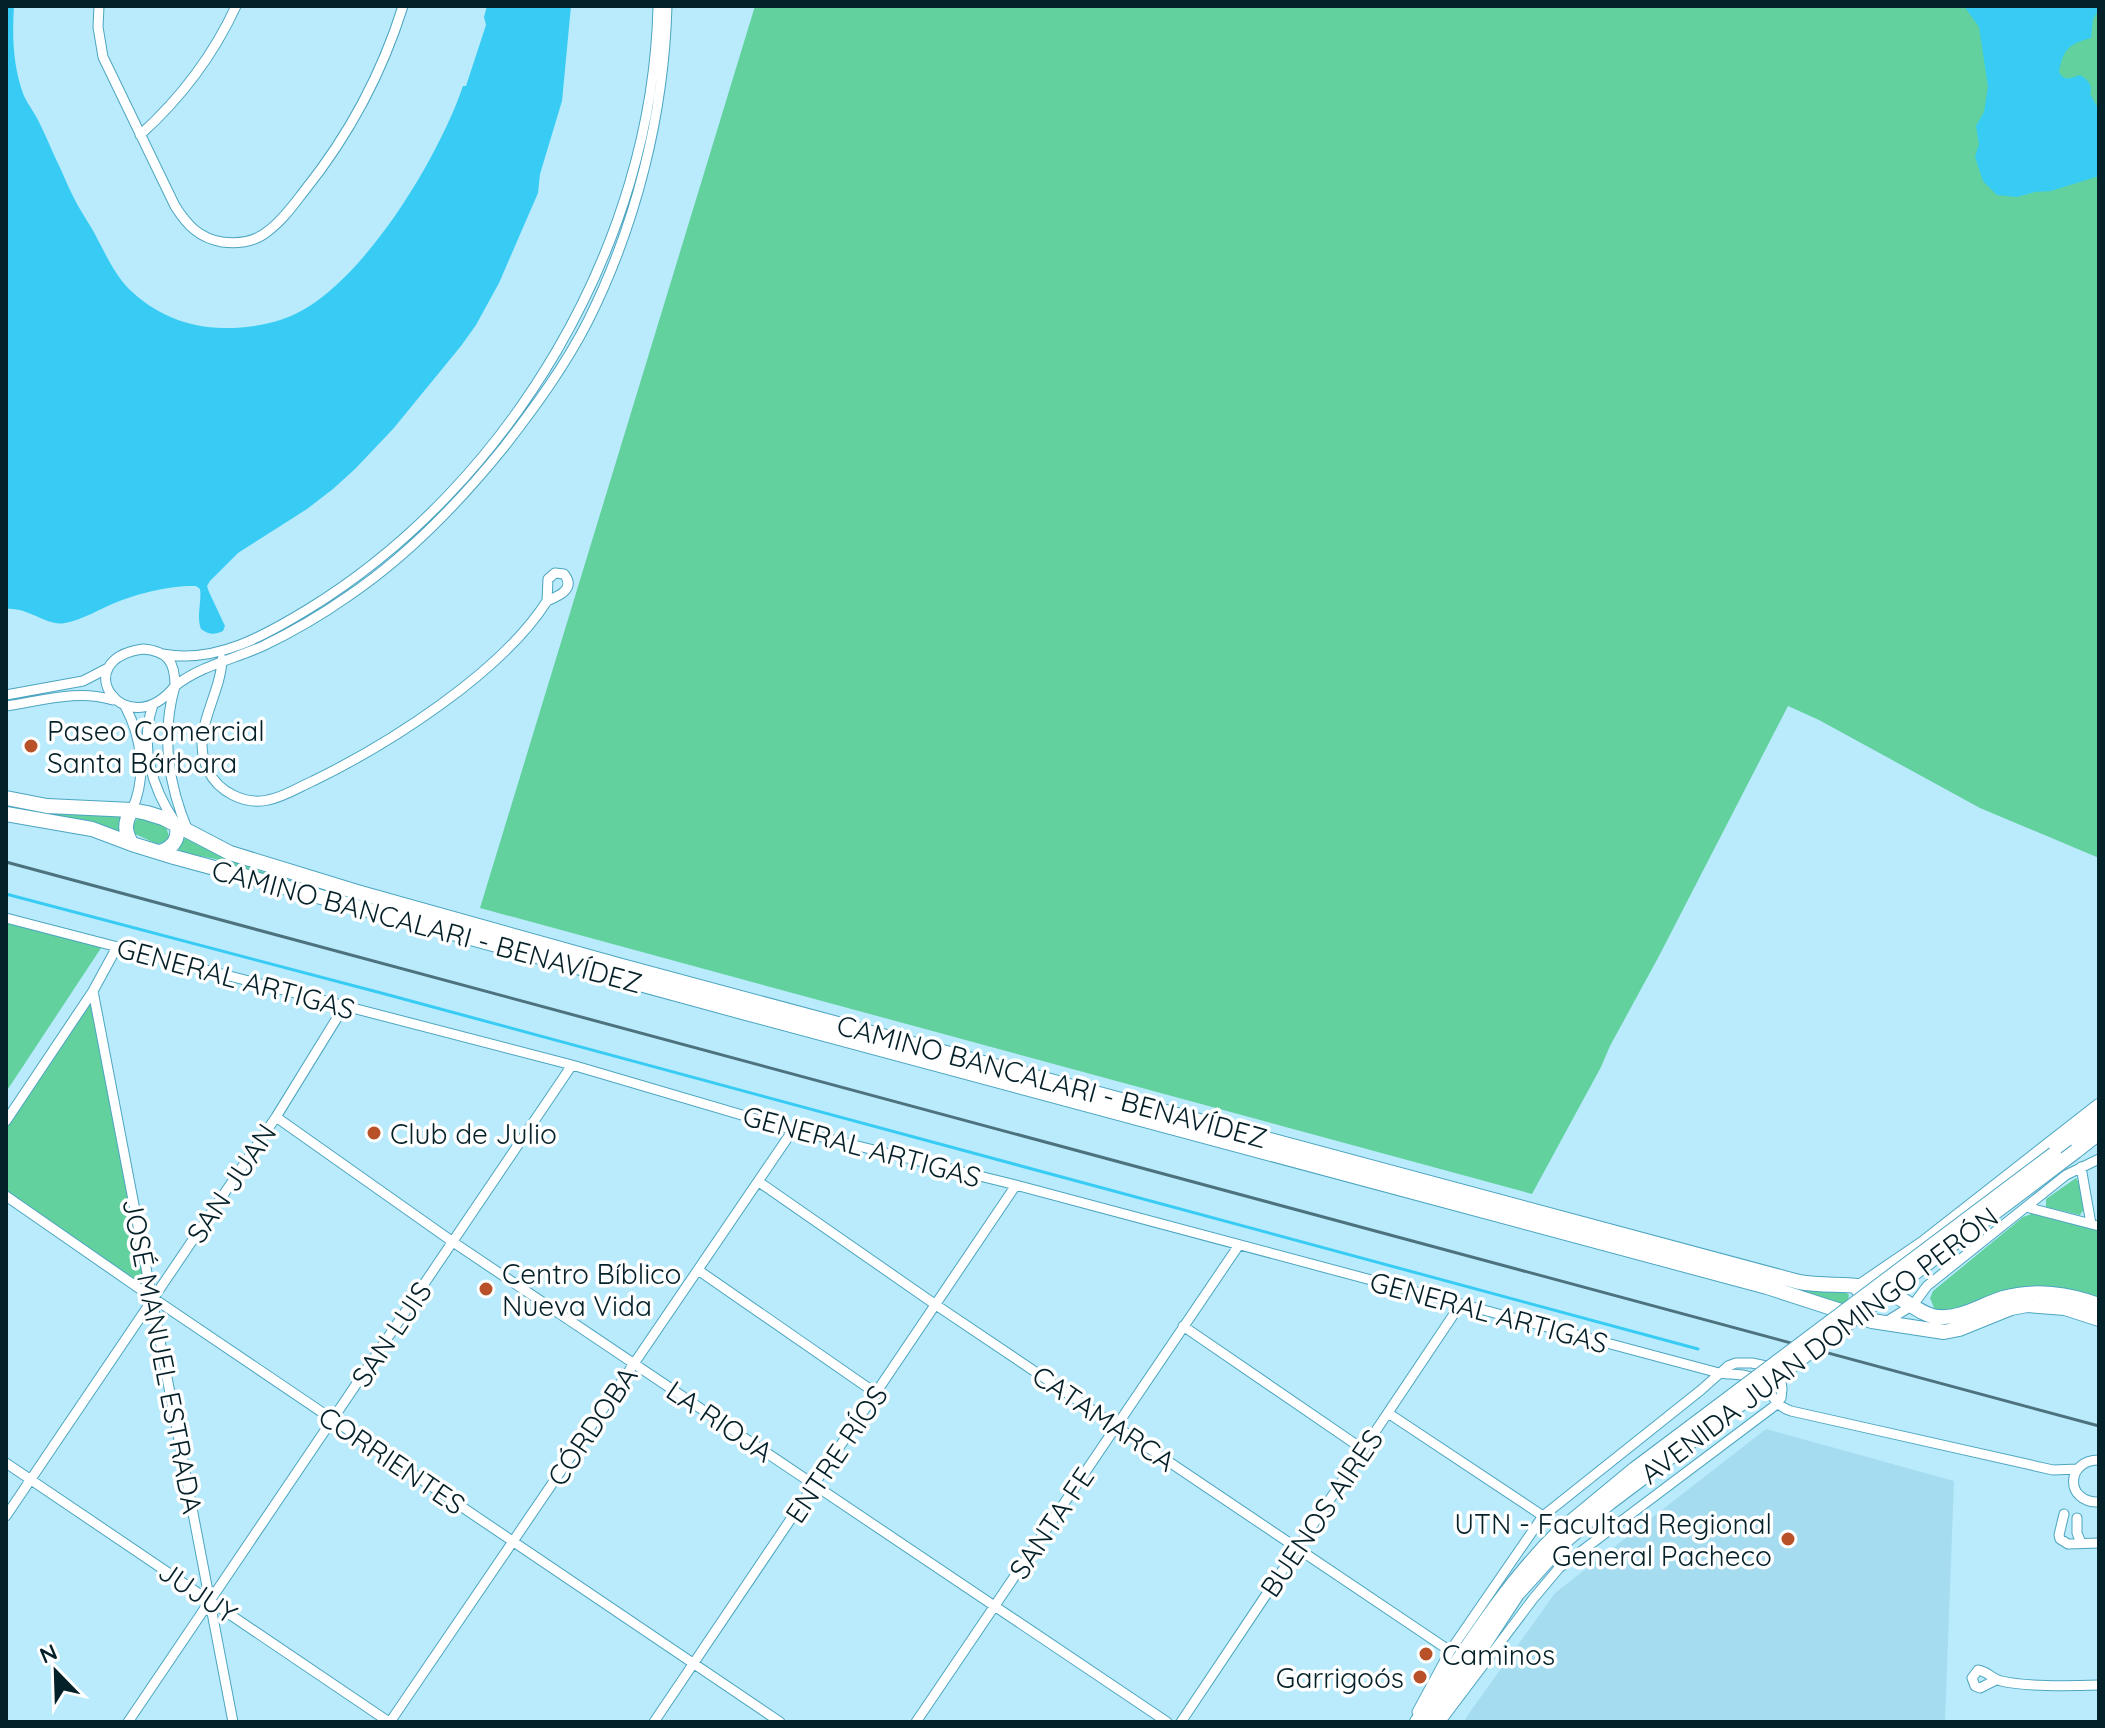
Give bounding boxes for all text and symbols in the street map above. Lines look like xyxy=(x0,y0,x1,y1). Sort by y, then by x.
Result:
place label: Paseo Comercial Santa Bárbara xyxy=(47,713,265,780)
marker: Paseo Comercial Santa Bárbara xyxy=(22,737,40,755)
street label: CAMINO BANCALARI - BENAVÍDEZ xyxy=(208,852,646,1000)
street label: GENERAL ARTIGAS xyxy=(113,929,359,1027)
street label: CAMINO BANCALARI - BENAVÍDEZ xyxy=(833,1007,1271,1155)
street label: GENERAL ARTIGAS xyxy=(739,1097,985,1195)
place label: Club de Julio xyxy=(390,1116,557,1151)
street label: SAN JUAN xyxy=(178,1117,284,1249)
marker: Club de Julio xyxy=(365,1124,383,1142)
street label: JOSÉ MANUEL ESTRADA xyxy=(115,1195,211,1517)
street label: AVENIDA JUAN DOMINGO PERÓN xyxy=(1633,1199,2005,1491)
place label: Centro Bíblico Nueva Vida xyxy=(502,1256,682,1323)
street label: GENERAL ARTIGAS xyxy=(1366,1263,1612,1361)
street label: SAN LUIS xyxy=(343,1275,439,1393)
marker: Centro Bíblico Nueva Vida xyxy=(477,1280,495,1298)
street label: CATAMARCA xyxy=(1026,1357,1182,1479)
street label: CÓRDOBA xyxy=(539,1360,645,1492)
street label: LA RIOJA xyxy=(660,1373,780,1469)
street label: ENTRE RÍOS xyxy=(777,1379,895,1529)
street label: CORRIENTES xyxy=(312,1398,472,1522)
street label: BUENOS AIRES xyxy=(1252,1422,1390,1604)
street label: SANTA FE xyxy=(1001,1460,1101,1586)
place label: UTN - Facultad Regional General Pacheco xyxy=(1454,1506,1772,1573)
marker: UTN - Facultad Regional General Pacheco xyxy=(1779,1530,1797,1548)
street label: JUJUY xyxy=(152,1553,244,1631)
north arrow xyxy=(16,1632,96,1712)
place label: Caminos xyxy=(1442,1637,1555,1672)
text: N xyxy=(35,1638,61,1670)
marker: Caminos xyxy=(1417,1645,1435,1663)
place label: Garrigoós xyxy=(1276,1660,1404,1695)
marker: Garrigoós xyxy=(1411,1668,1429,1686)

